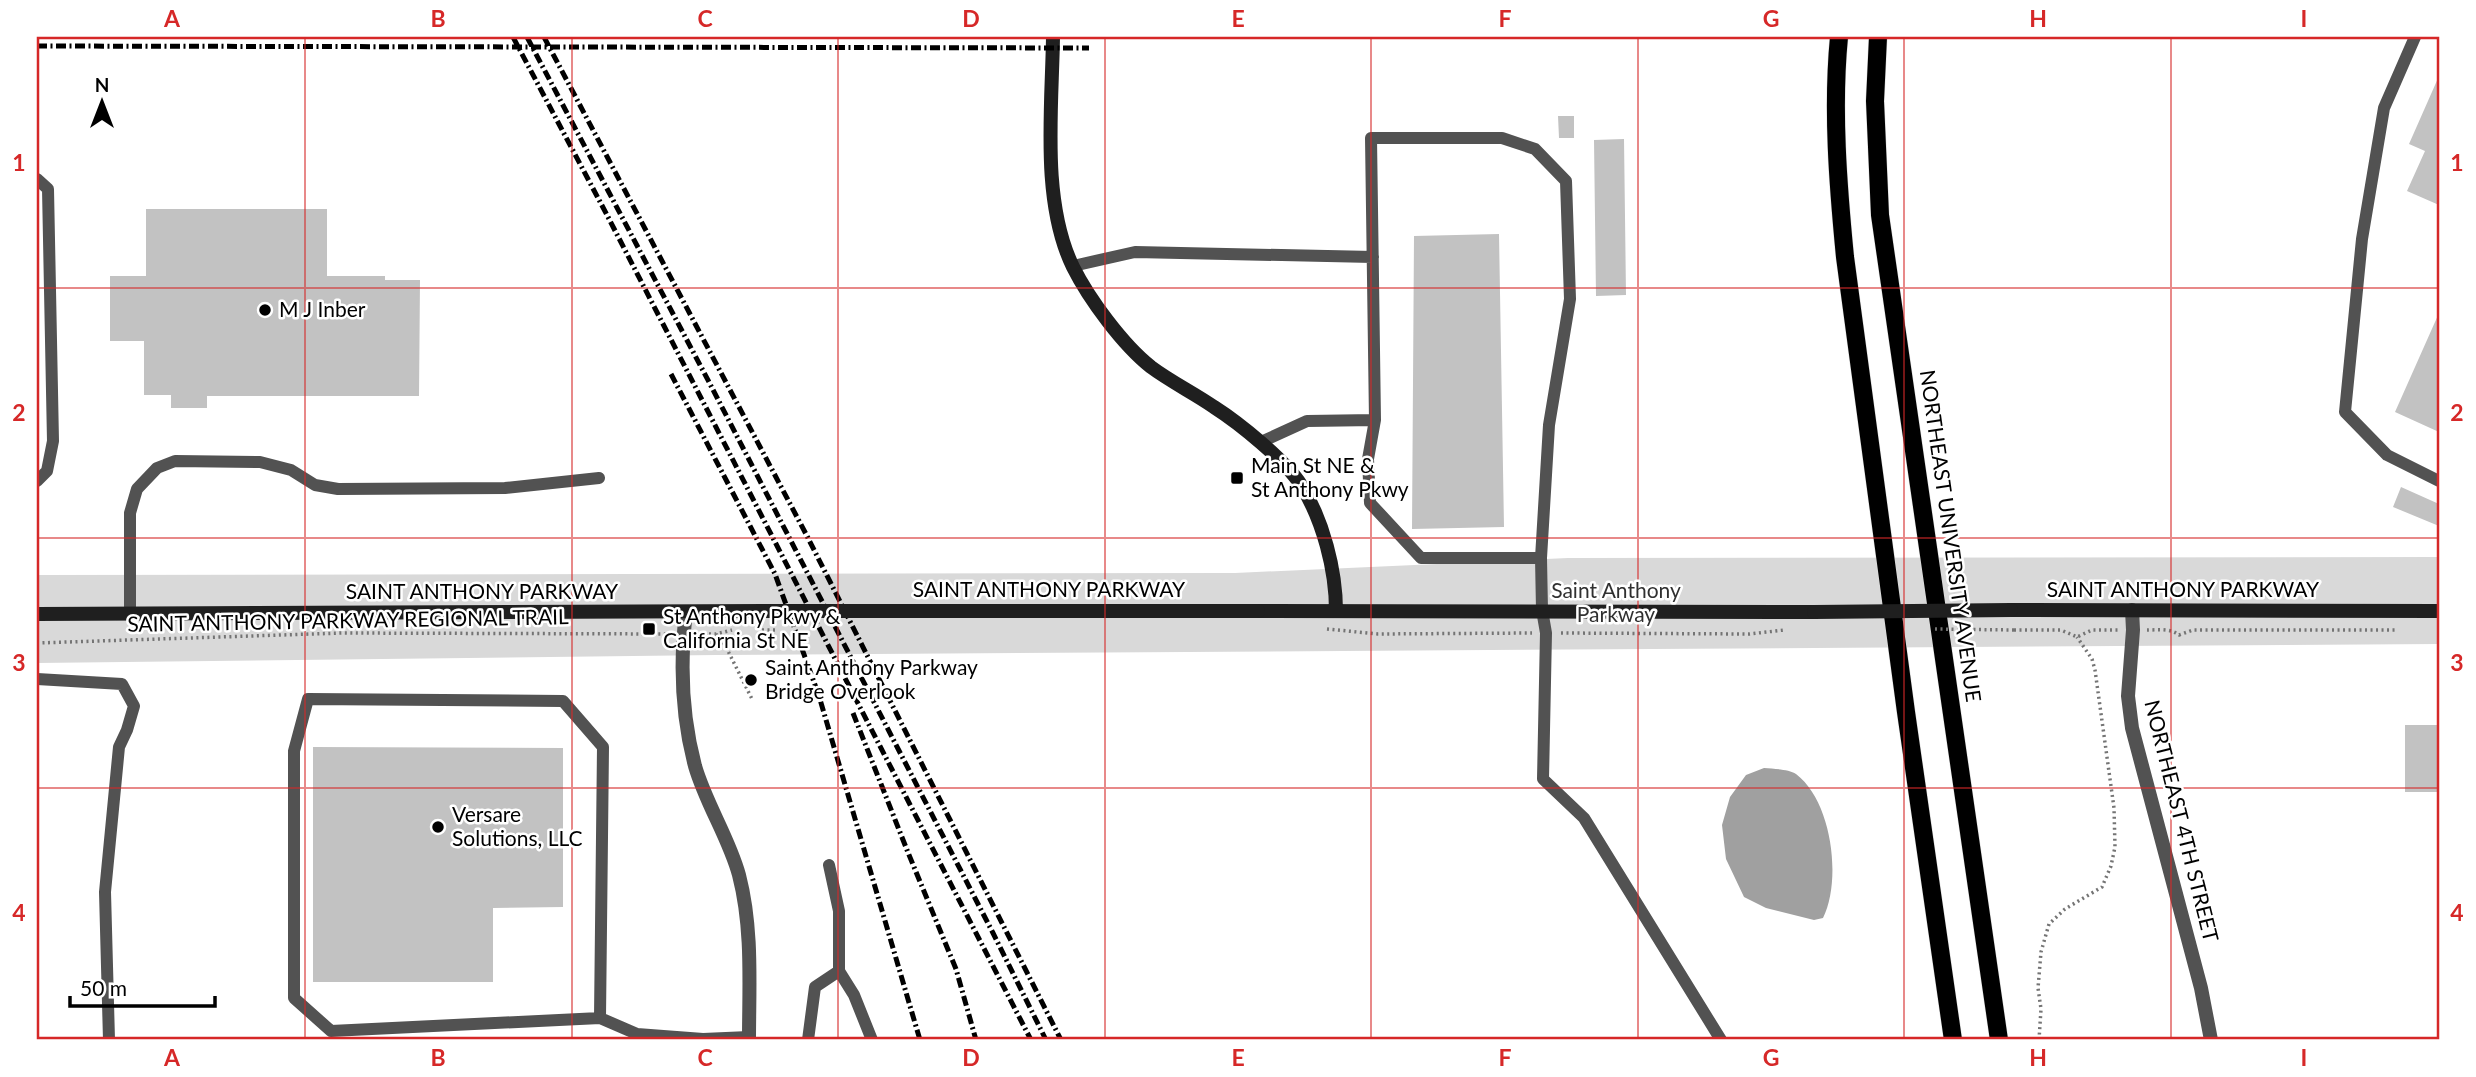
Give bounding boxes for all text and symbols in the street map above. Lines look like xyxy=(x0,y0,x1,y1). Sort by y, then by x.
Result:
text: A xyxy=(163,4,181,32)
text: B xyxy=(430,4,446,32)
text: C xyxy=(697,4,713,32)
text: D xyxy=(962,4,980,32)
text: E xyxy=(1231,4,1245,32)
text: F xyxy=(1498,4,1512,32)
text: G xyxy=(1763,4,1779,32)
text: H xyxy=(2029,4,2047,32)
text: I xyxy=(2301,4,2307,32)
north arrow xyxy=(66,66,136,136)
text: N xyxy=(95,73,109,96)
text: 1 xyxy=(12,148,26,176)
text: 1 xyxy=(2450,148,2464,176)
place label: M J Inber xyxy=(279,296,366,321)
marker: M J Inber xyxy=(257,302,273,318)
street label: NORTHEAST UNIVERSITY AVENUE xyxy=(1916,368,1987,704)
text: 2 xyxy=(12,398,26,426)
text: 2 xyxy=(2450,398,2464,426)
place label: Main St NE & St Anthony Pkwy xyxy=(1251,452,1409,501)
marker: Main St NE & St Anthony Pkwy xyxy=(1229,470,1245,486)
street label: SAINT ANTHONY PARKWAY xyxy=(913,576,1186,601)
street label: SAINT ANTHONY PARKWAY xyxy=(2047,576,2320,601)
park label: Saint Anthony Parkway xyxy=(1551,577,1681,626)
street label: SAINT ANTHONY PARKWAY xyxy=(346,578,619,603)
street label: SAINT ANTHONY PARKWAY REGIONAL TRAIL xyxy=(127,603,569,636)
place label: St Anthony Pkwy & California St NE xyxy=(663,603,841,652)
marker: St Anthony Pkwy & California St NE xyxy=(641,621,657,637)
text: 3 xyxy=(12,648,26,676)
text: 3 xyxy=(2450,648,2464,676)
place label: Saint Anthony Parkway Bridge Overlook xyxy=(765,654,978,703)
marker: Saint Anthony Parkway Bridge Overlook xyxy=(743,672,759,688)
street label: NORTHEAST 4TH STREET xyxy=(2140,697,2225,945)
place label: Versare Solutions, LLC xyxy=(452,801,583,850)
marker: Versare Solutions, LLC xyxy=(430,819,446,835)
text: 4 xyxy=(12,898,26,926)
text: 4 xyxy=(2450,898,2464,926)
scale bar xyxy=(70,965,215,1009)
text: 50 m xyxy=(80,975,127,1000)
text: A xyxy=(163,1043,181,1071)
text: B xyxy=(430,1043,446,1071)
text: C xyxy=(697,1043,713,1071)
text: D xyxy=(962,1043,980,1071)
text: E xyxy=(1231,1043,1245,1071)
text: F xyxy=(1498,1043,1512,1071)
text: G xyxy=(1763,1043,1779,1071)
text: H xyxy=(2029,1043,2047,1071)
text: I xyxy=(2301,1043,2307,1071)

